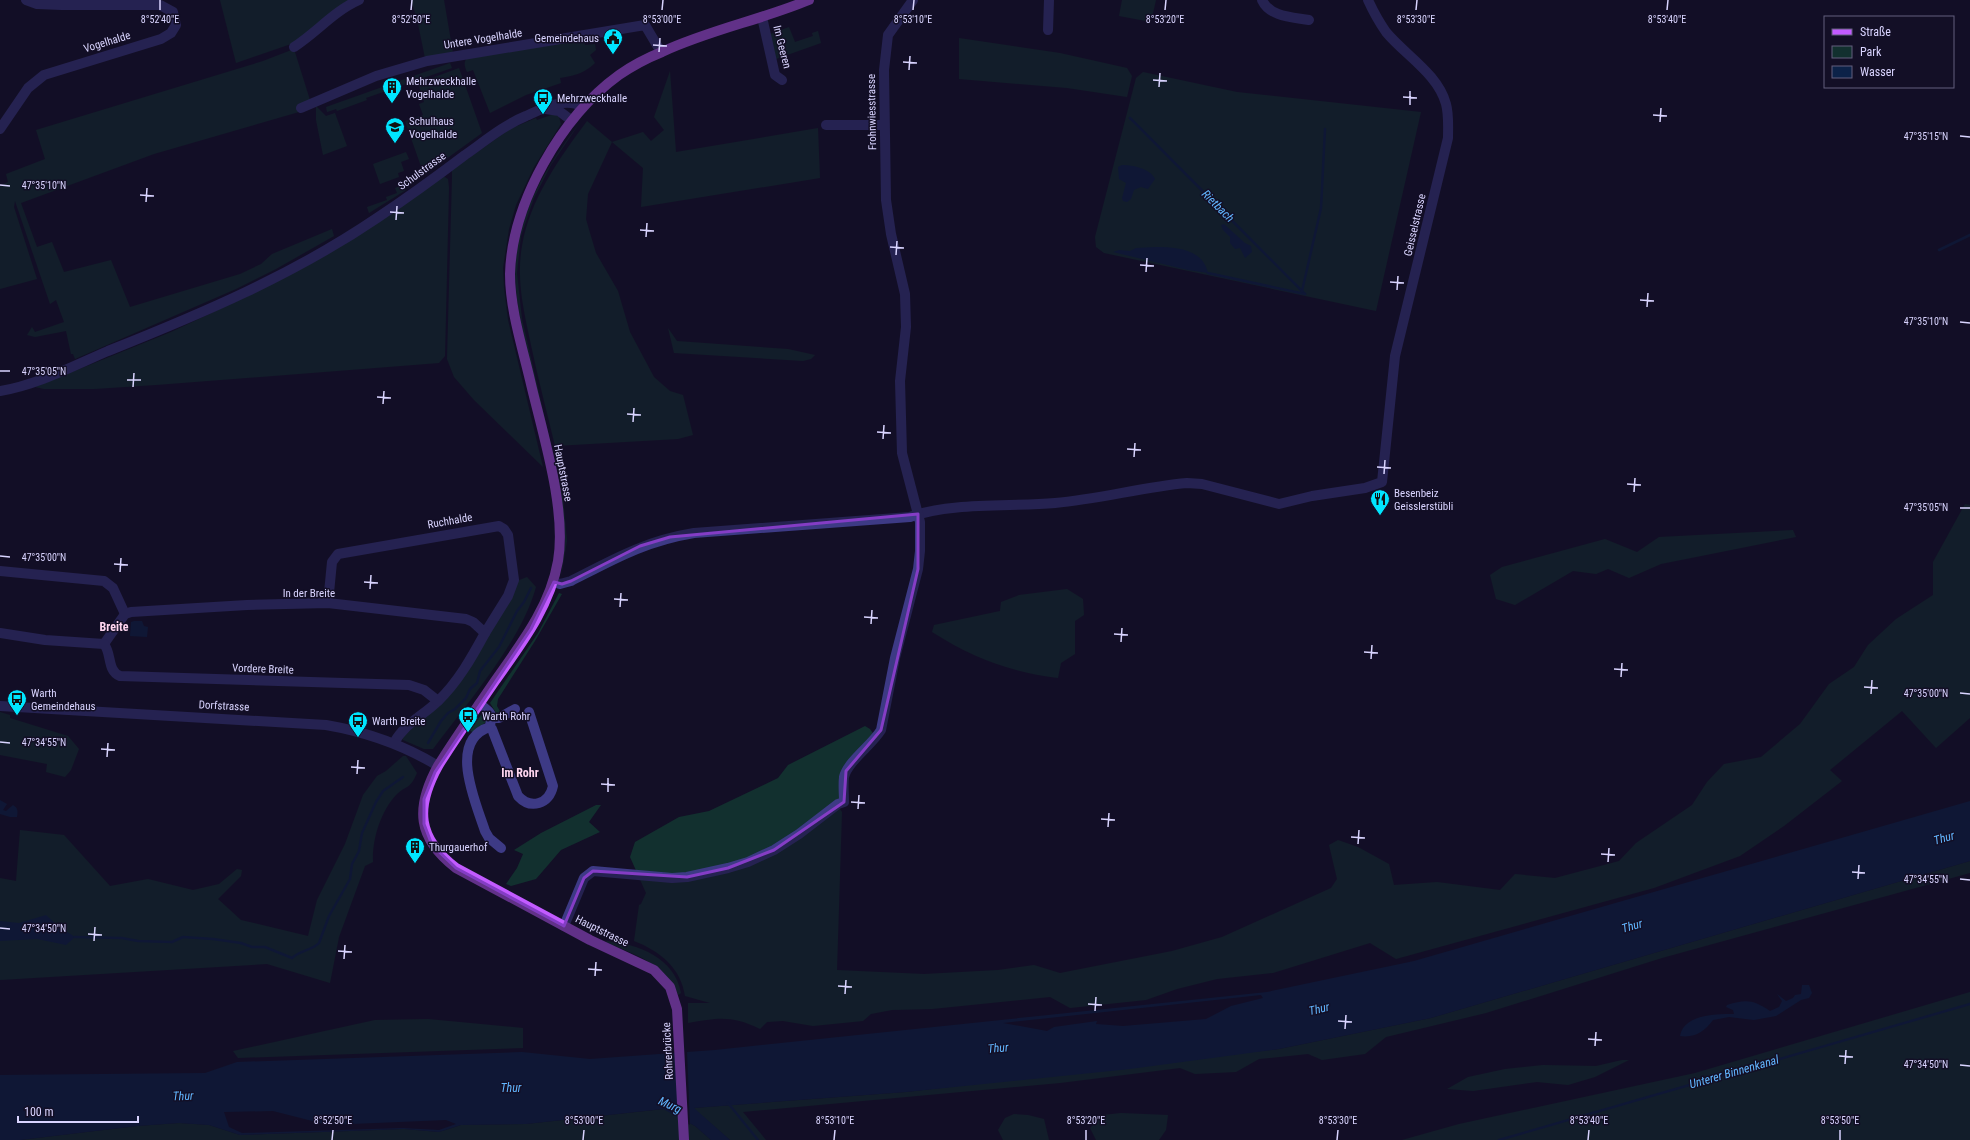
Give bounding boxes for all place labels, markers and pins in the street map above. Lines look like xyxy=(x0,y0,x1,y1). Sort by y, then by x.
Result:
public building icon: Gemeindehaus xyxy=(602,27,624,55)
place label: Gemeindehaus xyxy=(535,32,599,45)
place label: Mehrzweckhalle Vogelhalde xyxy=(406,75,476,101)
building icon: Mehrzweckhalle Vogelhalde xyxy=(381,76,403,104)
bus stop icon: Mehrzweckhalle xyxy=(532,87,554,115)
place label: Mehrzweckhalle xyxy=(557,92,627,105)
place label: Schulhaus Vogelhalde xyxy=(409,115,457,141)
school or university icon: Schulhaus Vogelhalde xyxy=(384,116,406,144)
place label: Besenbeiz Geisslerstübli xyxy=(1394,487,1453,513)
restaurant icon: Besenbeiz Geisslerstübli xyxy=(1369,488,1391,516)
place label: Warth Gemeindehaus xyxy=(31,687,95,713)
bus stop icon: Warth Gemeindehaus xyxy=(6,688,28,716)
bus stop icon: Warth Rohr xyxy=(457,705,479,733)
bus stop icon: Warth Breite xyxy=(347,710,369,738)
place label: Warth Rohr xyxy=(482,710,531,723)
place label: Warth Breite xyxy=(372,715,426,728)
building icon: Thurgauerhof xyxy=(404,836,426,864)
place label: Thurgauerhof xyxy=(429,841,488,854)

